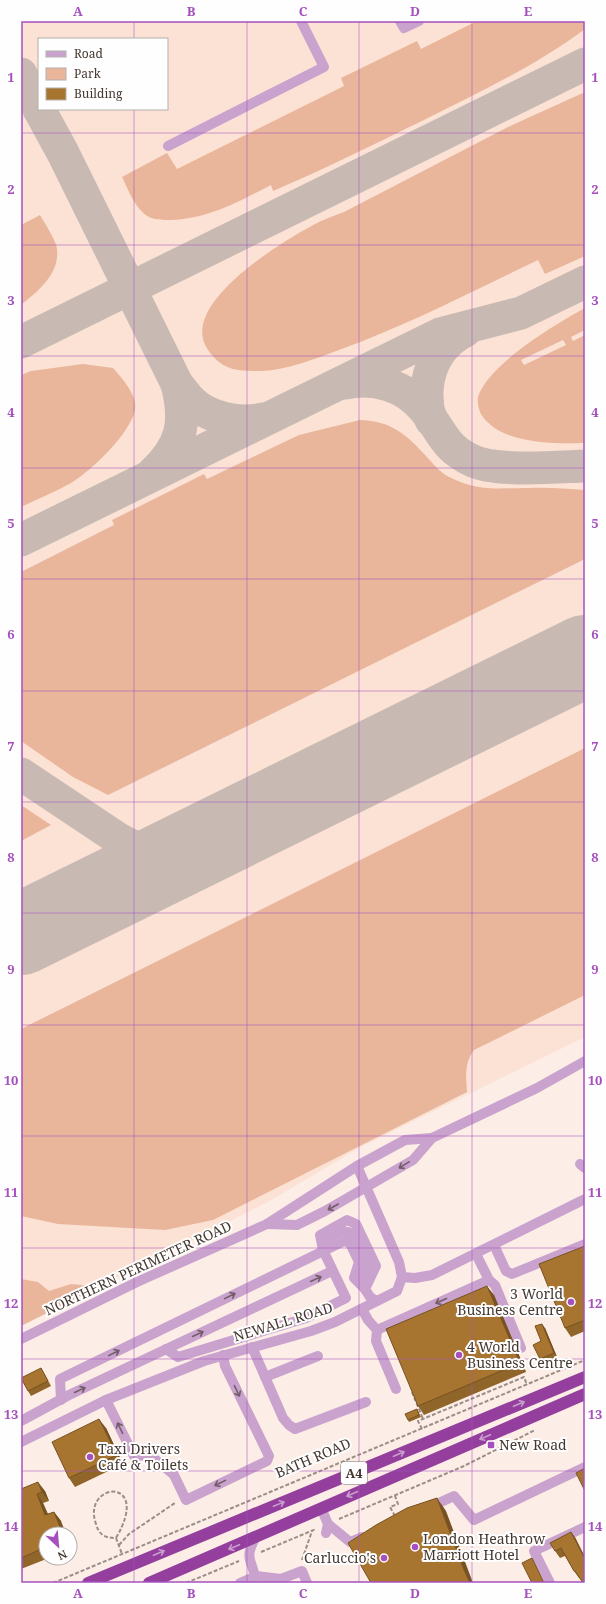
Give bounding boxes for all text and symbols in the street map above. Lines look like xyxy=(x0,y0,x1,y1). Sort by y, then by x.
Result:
text: A xyxy=(73,2,83,20)
text: B xyxy=(187,2,196,20)
text: C xyxy=(299,2,308,20)
text: D xyxy=(410,2,420,20)
text: E xyxy=(524,2,533,20)
legend xyxy=(38,38,168,110)
text: Road xyxy=(74,45,104,62)
text: Park xyxy=(74,65,102,82)
text: 1 xyxy=(7,68,15,86)
text: 1 xyxy=(591,68,599,86)
text: Building xyxy=(74,85,123,102)
text: 2 xyxy=(7,180,15,198)
text: 2 xyxy=(591,180,599,198)
text: 3 xyxy=(7,291,15,309)
text: 3 xyxy=(591,291,599,309)
text: 4 xyxy=(7,403,15,421)
text: 4 xyxy=(591,403,599,421)
text: 5 xyxy=(7,514,15,532)
text: 5 xyxy=(591,514,599,532)
text: 6 xyxy=(7,625,15,643)
text: 6 xyxy=(591,625,599,643)
text: 7 xyxy=(7,737,15,755)
text: 7 xyxy=(591,737,599,755)
text: 8 xyxy=(7,848,15,866)
text: 8 xyxy=(591,848,599,866)
text: 9 xyxy=(7,960,15,978)
text: 9 xyxy=(591,960,599,978)
text: 10 xyxy=(4,1071,18,1089)
text: 10 xyxy=(588,1071,602,1089)
one-way arrow xyxy=(398,1162,410,1170)
text: 11 xyxy=(4,1183,18,1201)
text: 11 xyxy=(588,1183,602,1201)
one-way arrow xyxy=(327,1203,339,1211)
street label: NORTHERN PERIMETER ROAD xyxy=(41,1216,234,1319)
one-way arrow xyxy=(309,1275,321,1282)
place label: 3 World Business Centre xyxy=(457,1284,563,1319)
one-way arrow xyxy=(224,1292,236,1299)
text: 12 xyxy=(4,1294,18,1312)
text: 12 xyxy=(588,1294,602,1312)
street label: NEWALL ROAD xyxy=(231,1297,335,1346)
marker: 3 World Business Centre xyxy=(566,1297,576,1307)
one-way arrow xyxy=(436,1298,448,1306)
one-way arrow xyxy=(191,1330,203,1337)
place label: 4 World Business Centre xyxy=(467,1337,573,1372)
one-way arrow xyxy=(107,1349,119,1356)
marker: 4 World Business Centre xyxy=(454,1350,464,1360)
one-way arrow xyxy=(234,1385,241,1397)
one-way arrow xyxy=(74,1386,86,1393)
one-way arrow xyxy=(513,1400,525,1407)
text: 13 xyxy=(4,1405,18,1423)
text: 13 xyxy=(588,1405,602,1423)
one-way arrow xyxy=(116,1423,124,1435)
street label: BATH ROAD xyxy=(272,1433,353,1482)
one-way arrow xyxy=(479,1434,491,1441)
place label: New Road xyxy=(499,1435,567,1454)
place label: Taxi Drivers Café & Toilets xyxy=(98,1439,188,1474)
marker: New Road xyxy=(486,1440,496,1450)
one-way arrow xyxy=(393,1450,405,1458)
marker: Taxi Drivers Café & Toilets xyxy=(85,1452,95,1462)
road number: A4 xyxy=(341,1462,367,1484)
one-way arrow xyxy=(215,1480,227,1487)
one-way arrow xyxy=(347,1491,359,1498)
one-way arrow xyxy=(273,1499,285,1507)
text: 14 xyxy=(4,1517,19,1535)
text: 14 xyxy=(588,1517,603,1535)
north arrow xyxy=(38,1526,78,1566)
place label: London Heathrow Marriott Hotel xyxy=(423,1529,546,1564)
marker: London Heathrow Marriott Hotel xyxy=(410,1542,420,1552)
one-way arrow xyxy=(228,1543,240,1551)
text: N xyxy=(55,1547,70,1564)
place label: Carluccio's xyxy=(304,1548,376,1567)
one-way arrow xyxy=(152,1549,164,1556)
marker: Carluccio's xyxy=(379,1553,389,1563)
text: A xyxy=(73,1584,83,1602)
text: B xyxy=(187,1584,196,1602)
text: C xyxy=(299,1584,308,1602)
text: D xyxy=(410,1584,420,1602)
text: E xyxy=(524,1584,533,1602)

